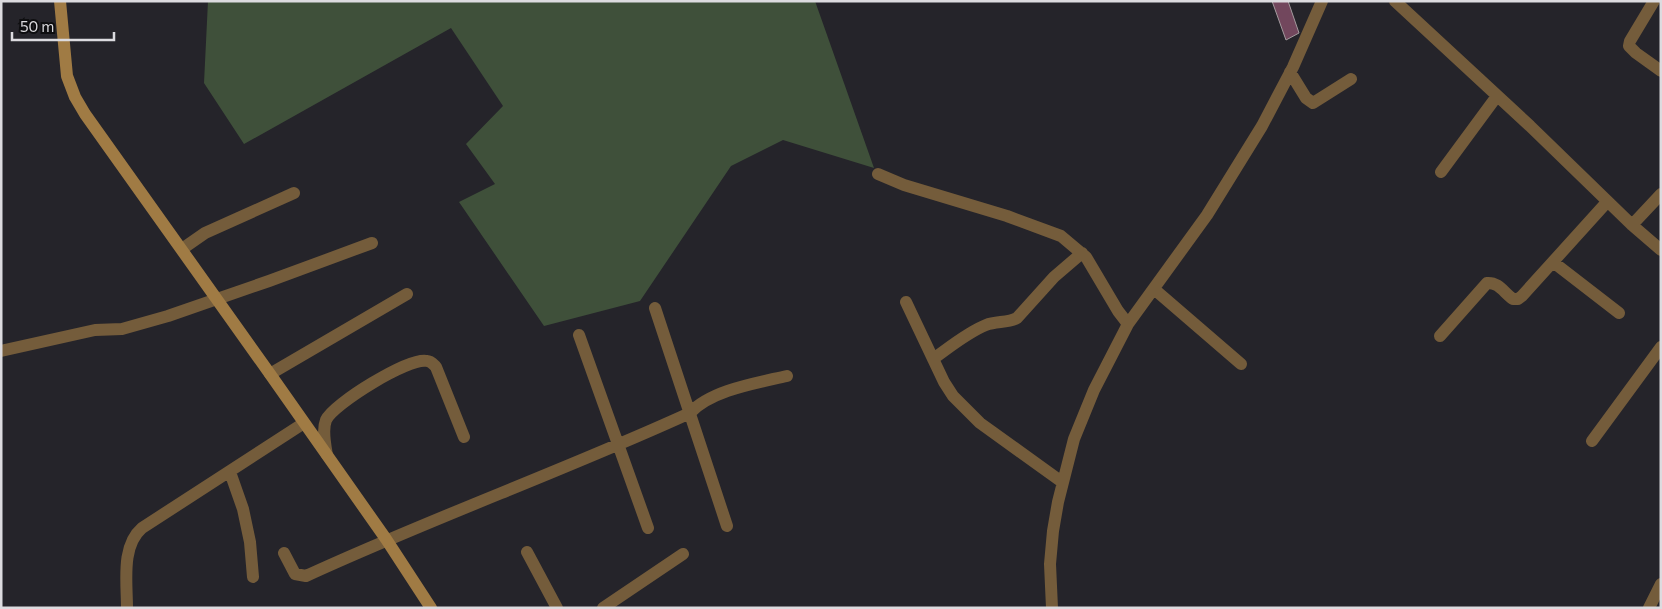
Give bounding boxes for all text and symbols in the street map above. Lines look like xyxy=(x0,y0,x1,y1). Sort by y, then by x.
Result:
scale bar xyxy=(12,10,115,42)
text: 50 m xyxy=(20,17,54,35)

